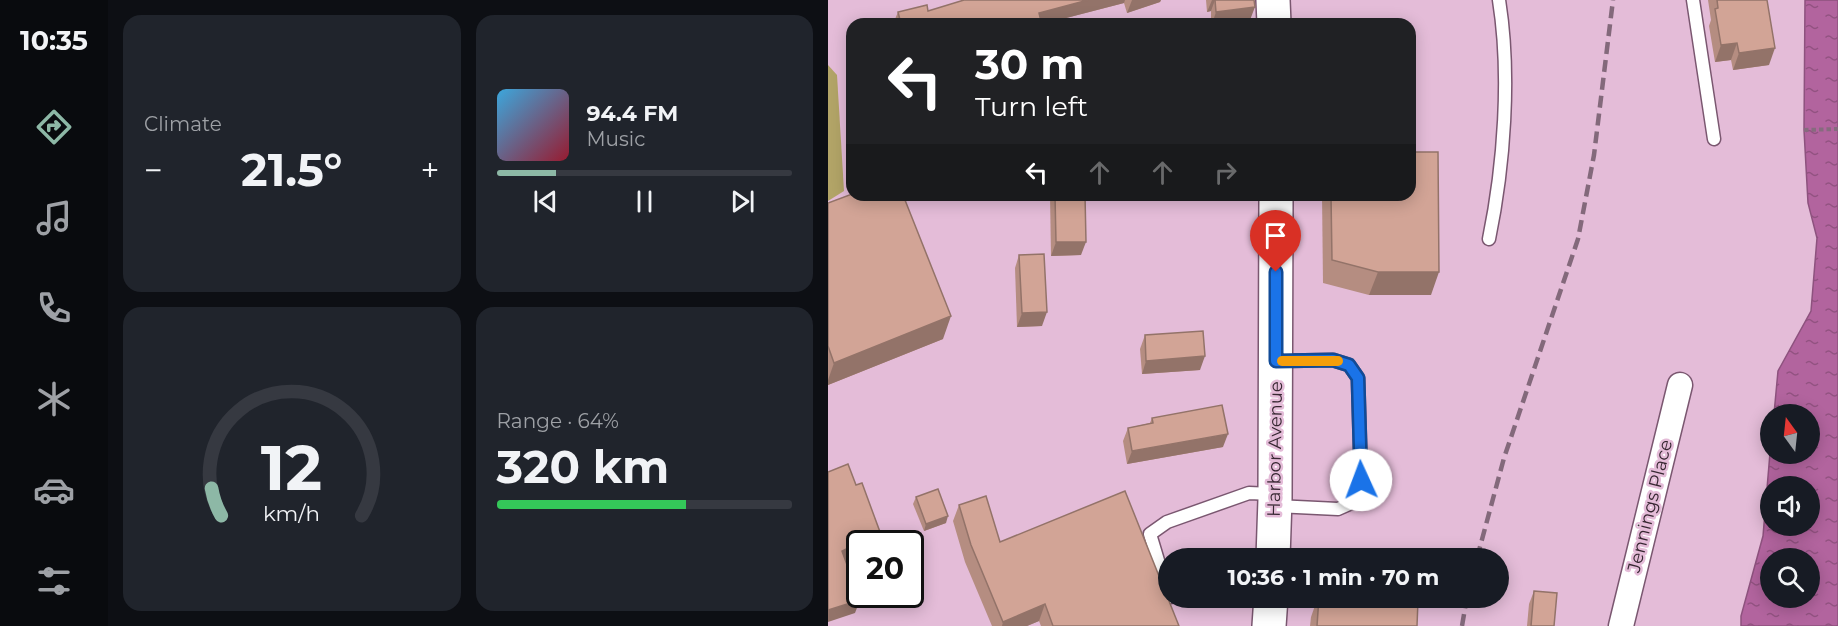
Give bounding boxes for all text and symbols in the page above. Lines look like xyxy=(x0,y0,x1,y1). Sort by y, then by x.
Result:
text: 10:35 xyxy=(20,24,88,57)
text: 30 m xyxy=(975,38,1084,90)
icon: left xyxy=(876,42,954,120)
text: Turn left xyxy=(975,90,1088,123)
text: 94.4 FM xyxy=(587,100,678,127)
icon: directions xyxy=(33,106,75,148)
text: Climate xyxy=(144,112,222,136)
text: Music xyxy=(587,127,645,151)
text: 21.5° xyxy=(241,142,342,197)
text: − xyxy=(144,150,163,190)
text: + xyxy=(421,150,440,190)
icon: left xyxy=(1020,156,1053,189)
icon: ahead xyxy=(1083,156,1116,189)
icon: ahead xyxy=(1146,156,1179,189)
icon: right xyxy=(1209,156,1242,189)
icon: previous xyxy=(529,185,562,218)
icon: pause xyxy=(628,185,661,218)
icon: next xyxy=(726,185,759,218)
icon: music xyxy=(33,197,75,239)
pin xyxy=(1250,210,1301,272)
icon: arrive xyxy=(1259,219,1292,252)
icon: phone xyxy=(33,287,75,329)
icon: climate xyxy=(33,378,75,420)
street label: Harbor Avenue xyxy=(1263,381,1287,517)
north arrow xyxy=(1760,404,1820,464)
map controls xyxy=(1760,404,1820,608)
text: Range · 64% xyxy=(497,409,619,433)
text: 12 xyxy=(261,430,322,506)
street label: Jennings Place xyxy=(1623,437,1677,576)
text: 320 km xyxy=(497,439,669,494)
position arrow xyxy=(1329,448,1393,512)
icon: car xyxy=(33,469,75,511)
button: sound xyxy=(1760,476,1820,536)
text: km/h xyxy=(263,500,320,526)
speed limit sign: 20 xyxy=(846,530,924,608)
button: search xyxy=(1760,548,1820,608)
icon: filters xyxy=(33,560,75,602)
text: 10:36 · 1 min · 70 m xyxy=(1228,564,1439,591)

